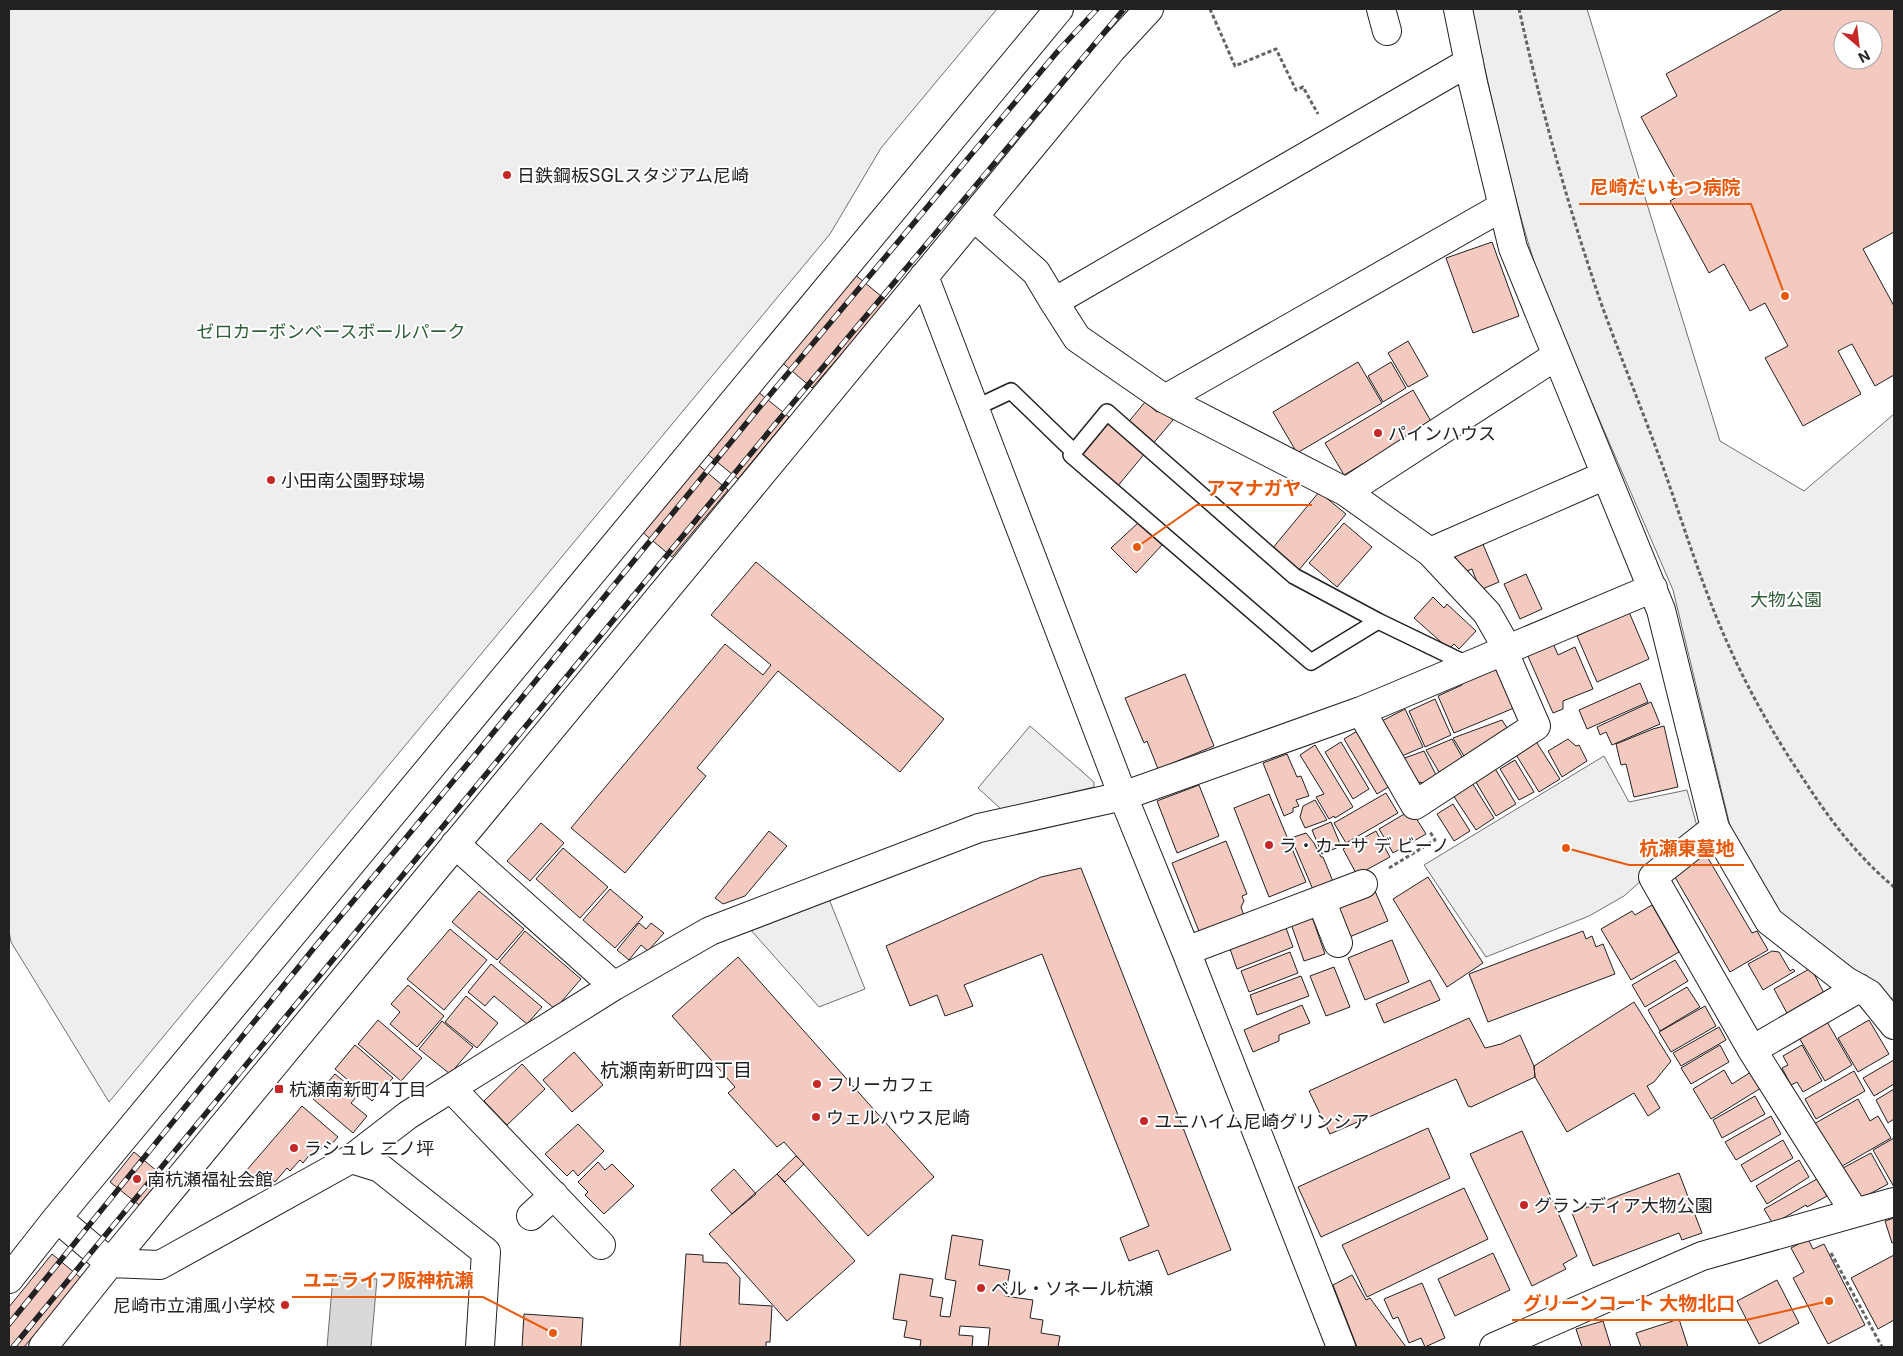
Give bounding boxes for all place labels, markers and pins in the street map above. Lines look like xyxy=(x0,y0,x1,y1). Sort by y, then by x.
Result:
place label: 日鉄鋼板SGLスタジアム尼崎 xyxy=(517,165,749,186)
marker: 日鉄鋼板SGLスタジアム尼崎 xyxy=(501,169,513,181)
callout: 尼崎だいもつ病院 xyxy=(1579,170,1751,204)
place label: パインハウス xyxy=(1388,423,1496,444)
marker: パインハウス xyxy=(1372,427,1384,439)
place label: 小田南公園野球場 xyxy=(281,470,425,491)
callout: アマナガヤ xyxy=(1197,471,1312,505)
marker: 小田南公園野球場 xyxy=(265,474,277,486)
callout: 杭瀬東墓地 xyxy=(1629,831,1744,865)
place label: ラ・カーサ デ ビーノ xyxy=(1279,835,1450,856)
marker: ラ・カーサ デ ビーノ xyxy=(1263,839,1275,851)
place label: フリーカフェ xyxy=(827,1074,935,1095)
marker: フリーカフェ xyxy=(811,1078,823,1090)
place label: 杭瀬南新町4丁目 xyxy=(289,1079,427,1100)
marker: 杭瀬南新町4丁目 xyxy=(273,1083,285,1095)
place label: ウェルハウス尼崎 xyxy=(826,1107,970,1128)
marker: ウェルハウス尼崎 xyxy=(810,1111,822,1123)
place label: ユニハイム尼崎グリンシア xyxy=(1154,1111,1369,1132)
marker: ユニハイム尼崎グリンシア xyxy=(1138,1115,1150,1127)
place label: ラシュレ 二ノ坪 xyxy=(304,1138,434,1159)
marker: ラシュレ 二ノ坪 xyxy=(288,1142,300,1154)
place label: 南杭瀬福祉会館 xyxy=(147,1169,273,1190)
marker: 南杭瀬福祉会館 xyxy=(131,1173,143,1185)
place label: グランディア大物公園 xyxy=(1534,1195,1713,1216)
marker: グランディア大物公園 xyxy=(1518,1199,1530,1211)
callout: ユニライフ阪神杭瀬 xyxy=(292,1263,483,1297)
place label: ベル・ソネール杭瀬 xyxy=(991,1278,1153,1299)
marker: ベル・ソネール杭瀬 xyxy=(975,1282,987,1294)
callout: グリーンコート 大物北口 xyxy=(1512,1286,1746,1320)
place label: 尼崎市立浦風小学校 xyxy=(113,1295,275,1316)
marker: 尼崎市立浦風小学校 xyxy=(279,1299,291,1311)

